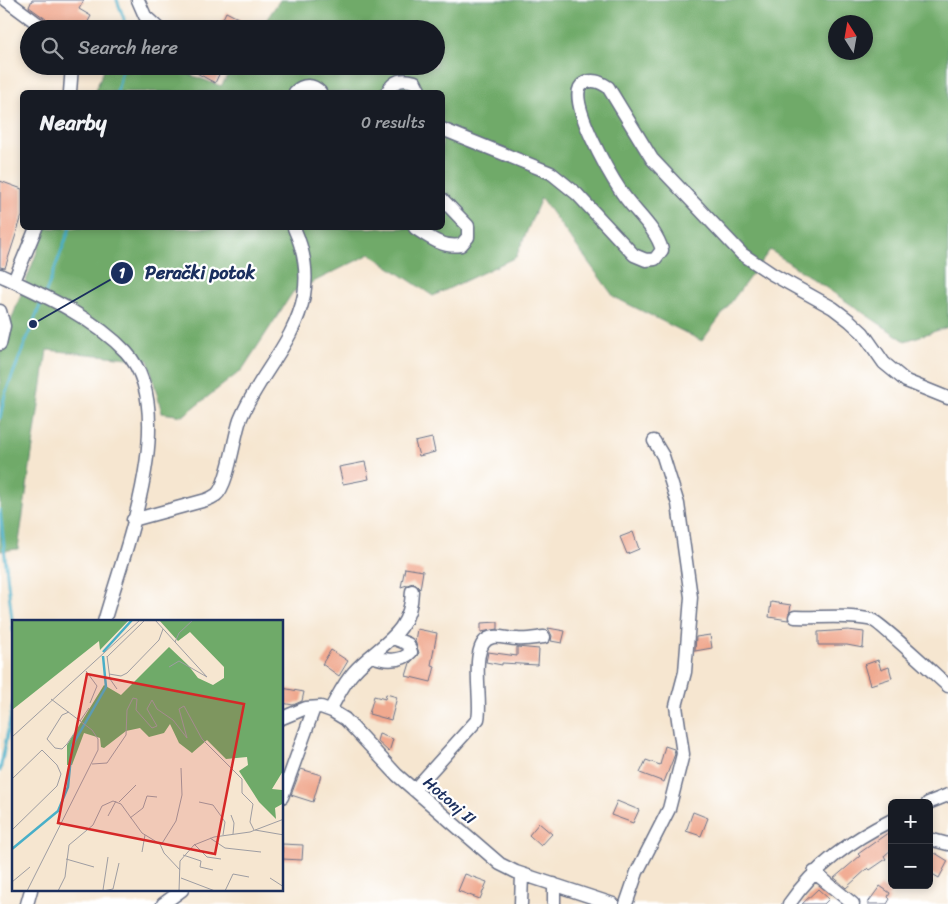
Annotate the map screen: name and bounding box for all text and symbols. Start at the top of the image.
north arrow [828,15,873,60]
search box [20,20,445,75]
text: Search here [78,31,178,64]
icon: search [38,34,66,62]
text: Nearby [40,104,106,142]
text: 0 results [361,108,425,137]
callout: Perački potok [110,256,265,289]
text: Perački potok [145,257,255,289]
text: 1 [119,260,126,286]
inset map [12,620,284,892]
street label: Hotonj II [416,769,483,832]
map controls [888,799,933,889]
button: + [888,799,933,844]
button: − [888,844,933,889]

